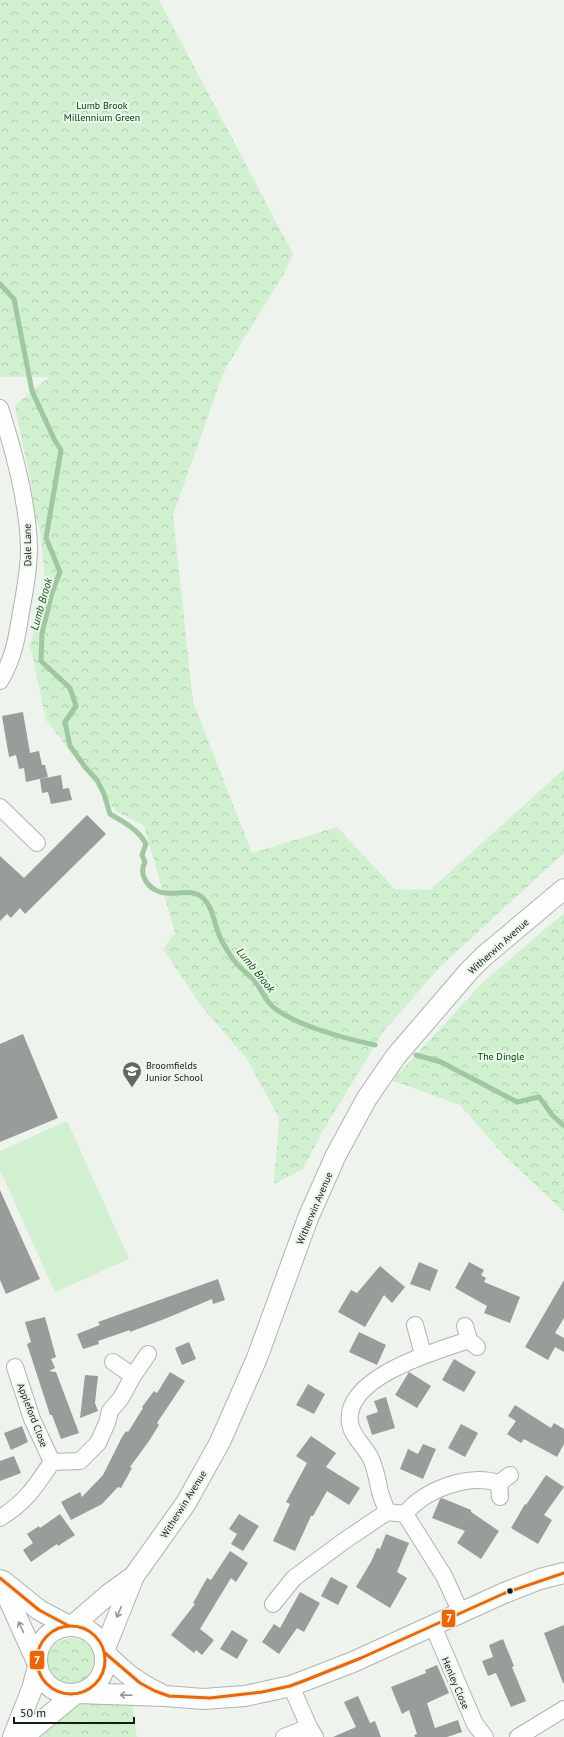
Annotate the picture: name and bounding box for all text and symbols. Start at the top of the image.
park label: Lumb Brook Millennium Green [64,99,140,124]
street label: Dale Lane [21,524,34,566]
water label: Lumb Brook [27,575,55,632]
street label: Witherwin Avenue [465,916,531,977]
water label: Lumb Brook [234,945,279,996]
park label: The Dingle [478,1050,524,1063]
place label: Broomfields Junior School [145,1059,203,1084]
school or university icon: Broomfields Junior School [121,1060,143,1088]
street label: Witherwin Avenue [293,1170,336,1246]
street label: Appleford Close [14,1381,51,1449]
street label: Witherwin Avenue [157,1468,209,1541]
unlabelled marker [505,1586,515,1596]
one-way arrow [115,1605,122,1617]
line badge: 7 [441,1609,456,1628]
text: 7 [446,1611,452,1625]
one-way arrow [17,1621,24,1633]
line badge: 7 [29,1650,45,1670]
text: 7 [34,1653,40,1667]
street label: Henley Close [439,1655,472,1711]
one-way arrow [120,1691,133,1698]
scale bar [14,1699,134,1725]
text: 50 m [20,1705,46,1720]

